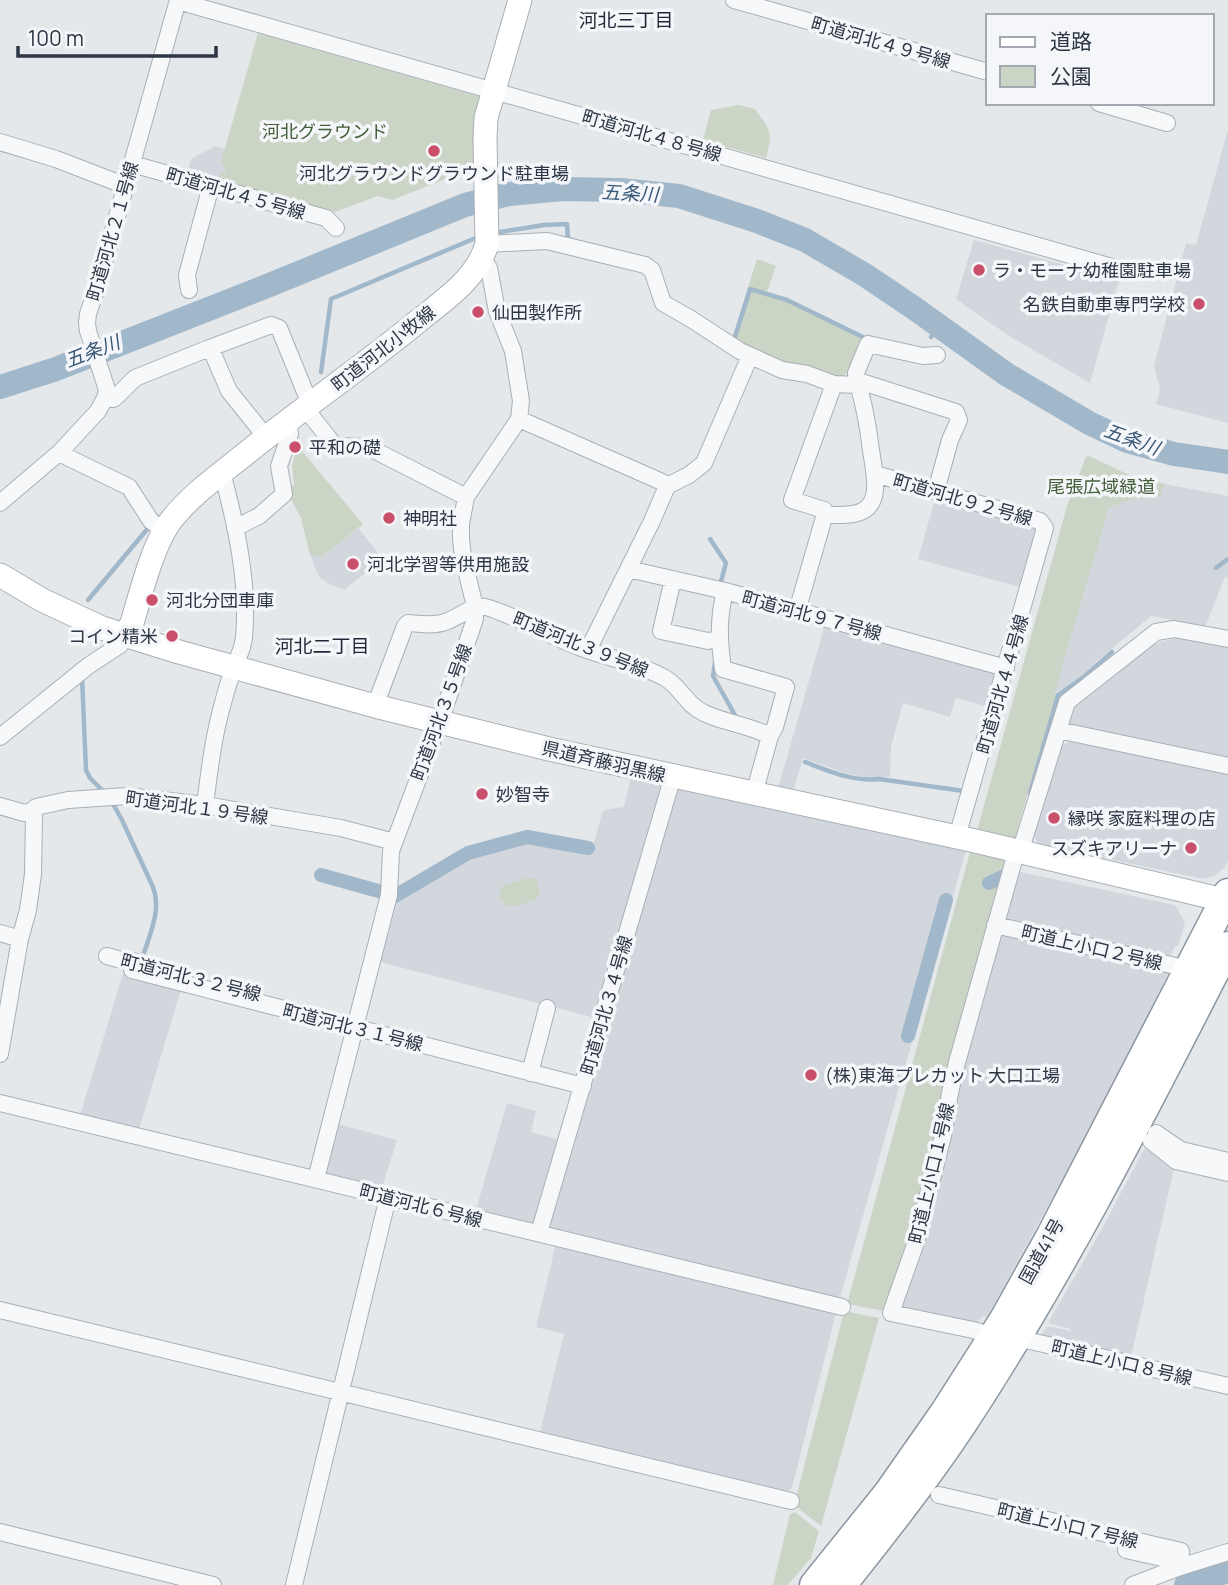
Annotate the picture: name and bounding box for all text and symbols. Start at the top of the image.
district label: 河北三丁目 [578,7,674,33]
street label: 町道河北４９号線 [808,11,954,73]
scale bar [18,14,215,58]
legend [986,14,1214,105]
text: 100 m [28,24,84,52]
text: 道路 [1050,27,1092,55]
text: 公園 [1050,62,1092,90]
street label: 町道河北４８号線 [579,104,725,166]
park label: 河北グラウンド [262,119,388,143]
marker: 河北グラウンドグラウンド駐車場 [426,143,442,159]
street label: 町道河北２１号線 [81,158,143,304]
place label: 河北グラウンドグラウンド駐車場 [299,161,569,185]
street label: 町道河北４５号線 [163,162,309,224]
water label: 五条川 [601,179,661,208]
place label: ラ・モーナ幼稚園駐車場 [993,258,1191,282]
marker: ラ・モーナ幼稚園駐車場 [971,262,987,278]
place label: 名鉄自動車専門学校 [1023,292,1185,316]
marker: 名鉄自動車専門学校 [1191,296,1207,312]
street label: 町道河北小牧線 [326,300,440,396]
place label: 仙田製作所 [492,300,582,324]
marker: 仙田製作所 [470,304,486,320]
water label: 五条川 [61,328,125,373]
water label: 五条川 [1101,417,1165,462]
place label: 平和の礎 [309,435,381,459]
marker: 平和の礎 [287,439,303,455]
street label: 町道河北９２号線 [890,468,1036,530]
park label: 尾張広域緑道 [1047,474,1155,498]
place label: 神明社 [403,506,457,530]
marker: 神明社 [381,510,397,526]
place label: 河北学習等供用施設 [367,552,529,576]
marker: 河北学習等供用施設 [345,556,361,572]
street label: 町道河北９７号線 [739,585,885,645]
place label: 河北分団車庫 [166,588,274,612]
marker: 河北分団車庫 [144,592,160,608]
street label: 町道河北３９号線 [510,606,652,682]
street label: 町道河北４４号線 [971,611,1033,757]
place label: コイン精米 [68,624,158,648]
marker: コイン精米 [164,628,180,644]
district label: 河北二丁目 [274,633,370,659]
street label: 町道河北３５号線 [405,640,477,784]
street label: 県道斉藤羽黒線 [540,735,668,787]
place label: 妙智寺 [496,782,550,806]
street label: 町道河北１９号線 [124,785,270,829]
marker: 妙智寺 [474,786,490,802]
place label: 縁咲 家庭料理の店 [1068,806,1216,830]
marker: 縁咲 家庭料理の店 [1046,810,1062,826]
place label: スズキアリーナ [1051,836,1177,860]
marker: スズキアリーナ [1183,840,1199,856]
street label: 町道上小口２号線 [1019,919,1165,975]
street label: 町道河北３４号線 [575,932,637,1078]
street label: 町道河北３２号線 [118,948,264,1006]
street label: 町道河北３１号線 [280,998,426,1056]
place label: (株)東海プレカット 大口工場 [825,1063,1060,1087]
marker: (株)東海プレカット 大口工場 [803,1067,819,1083]
street label: 町道上小口１号線 [903,1100,959,1246]
street label: 町道河北６号線 [357,1178,485,1232]
street label: 国道41号 [1013,1214,1069,1288]
street label: 町道上小口８号線 [1049,1334,1195,1390]
street label: 町道上小口７号線 [995,1497,1141,1553]

